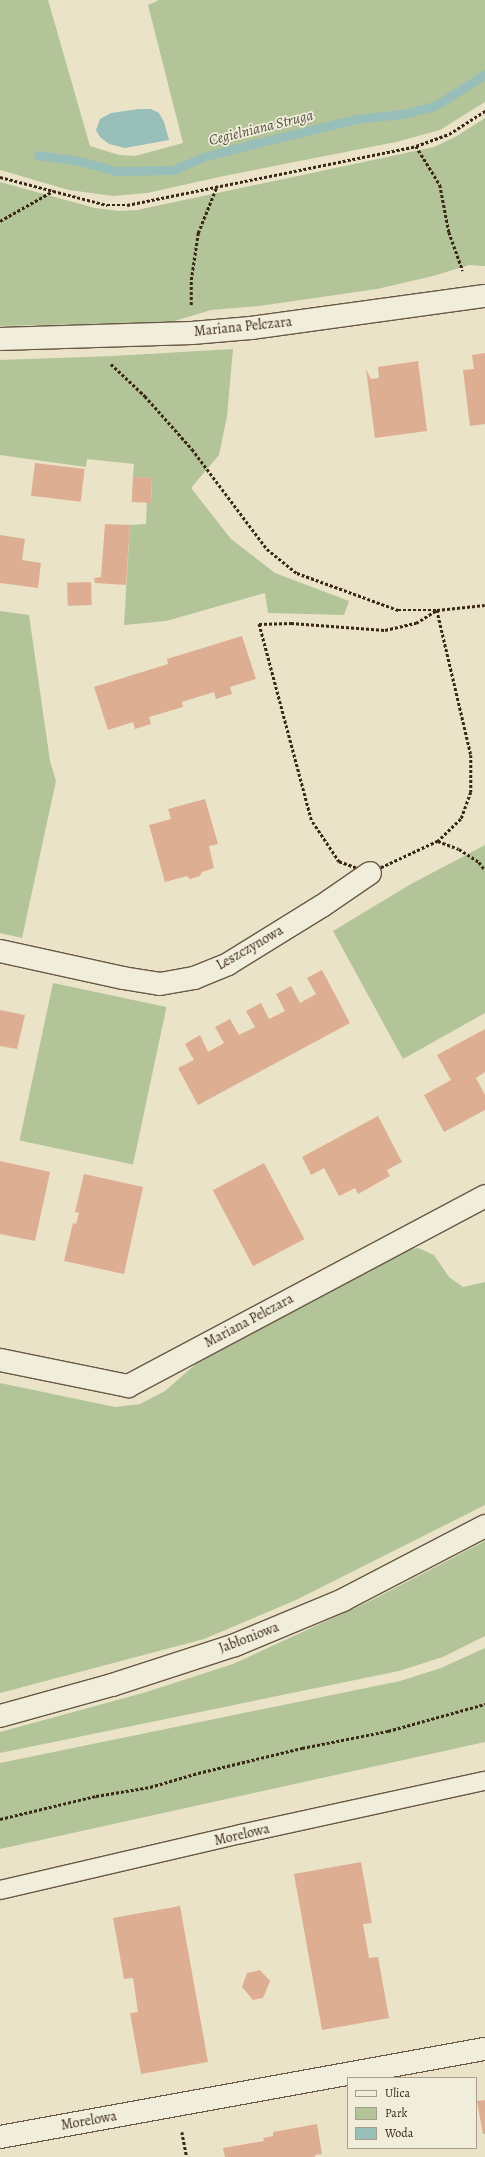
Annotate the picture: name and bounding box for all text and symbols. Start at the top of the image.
water label: Cegielniana Struga [207,106,315,150]
street label: Mariana Pelczara [193,313,293,341]
street label: Leszczynowa [213,922,287,974]
street label: Mariana Pelczara [202,1290,296,1352]
street label: Jabłoniowa [217,1619,281,1657]
street label: Morelowa [213,1820,271,1850]
legend [347,2077,477,2149]
text: Ulica [385,2085,410,2101]
text: Park [385,2105,408,2121]
street label: Morelowa [60,2108,118,2134]
text: Woda [385,2125,413,2141]

